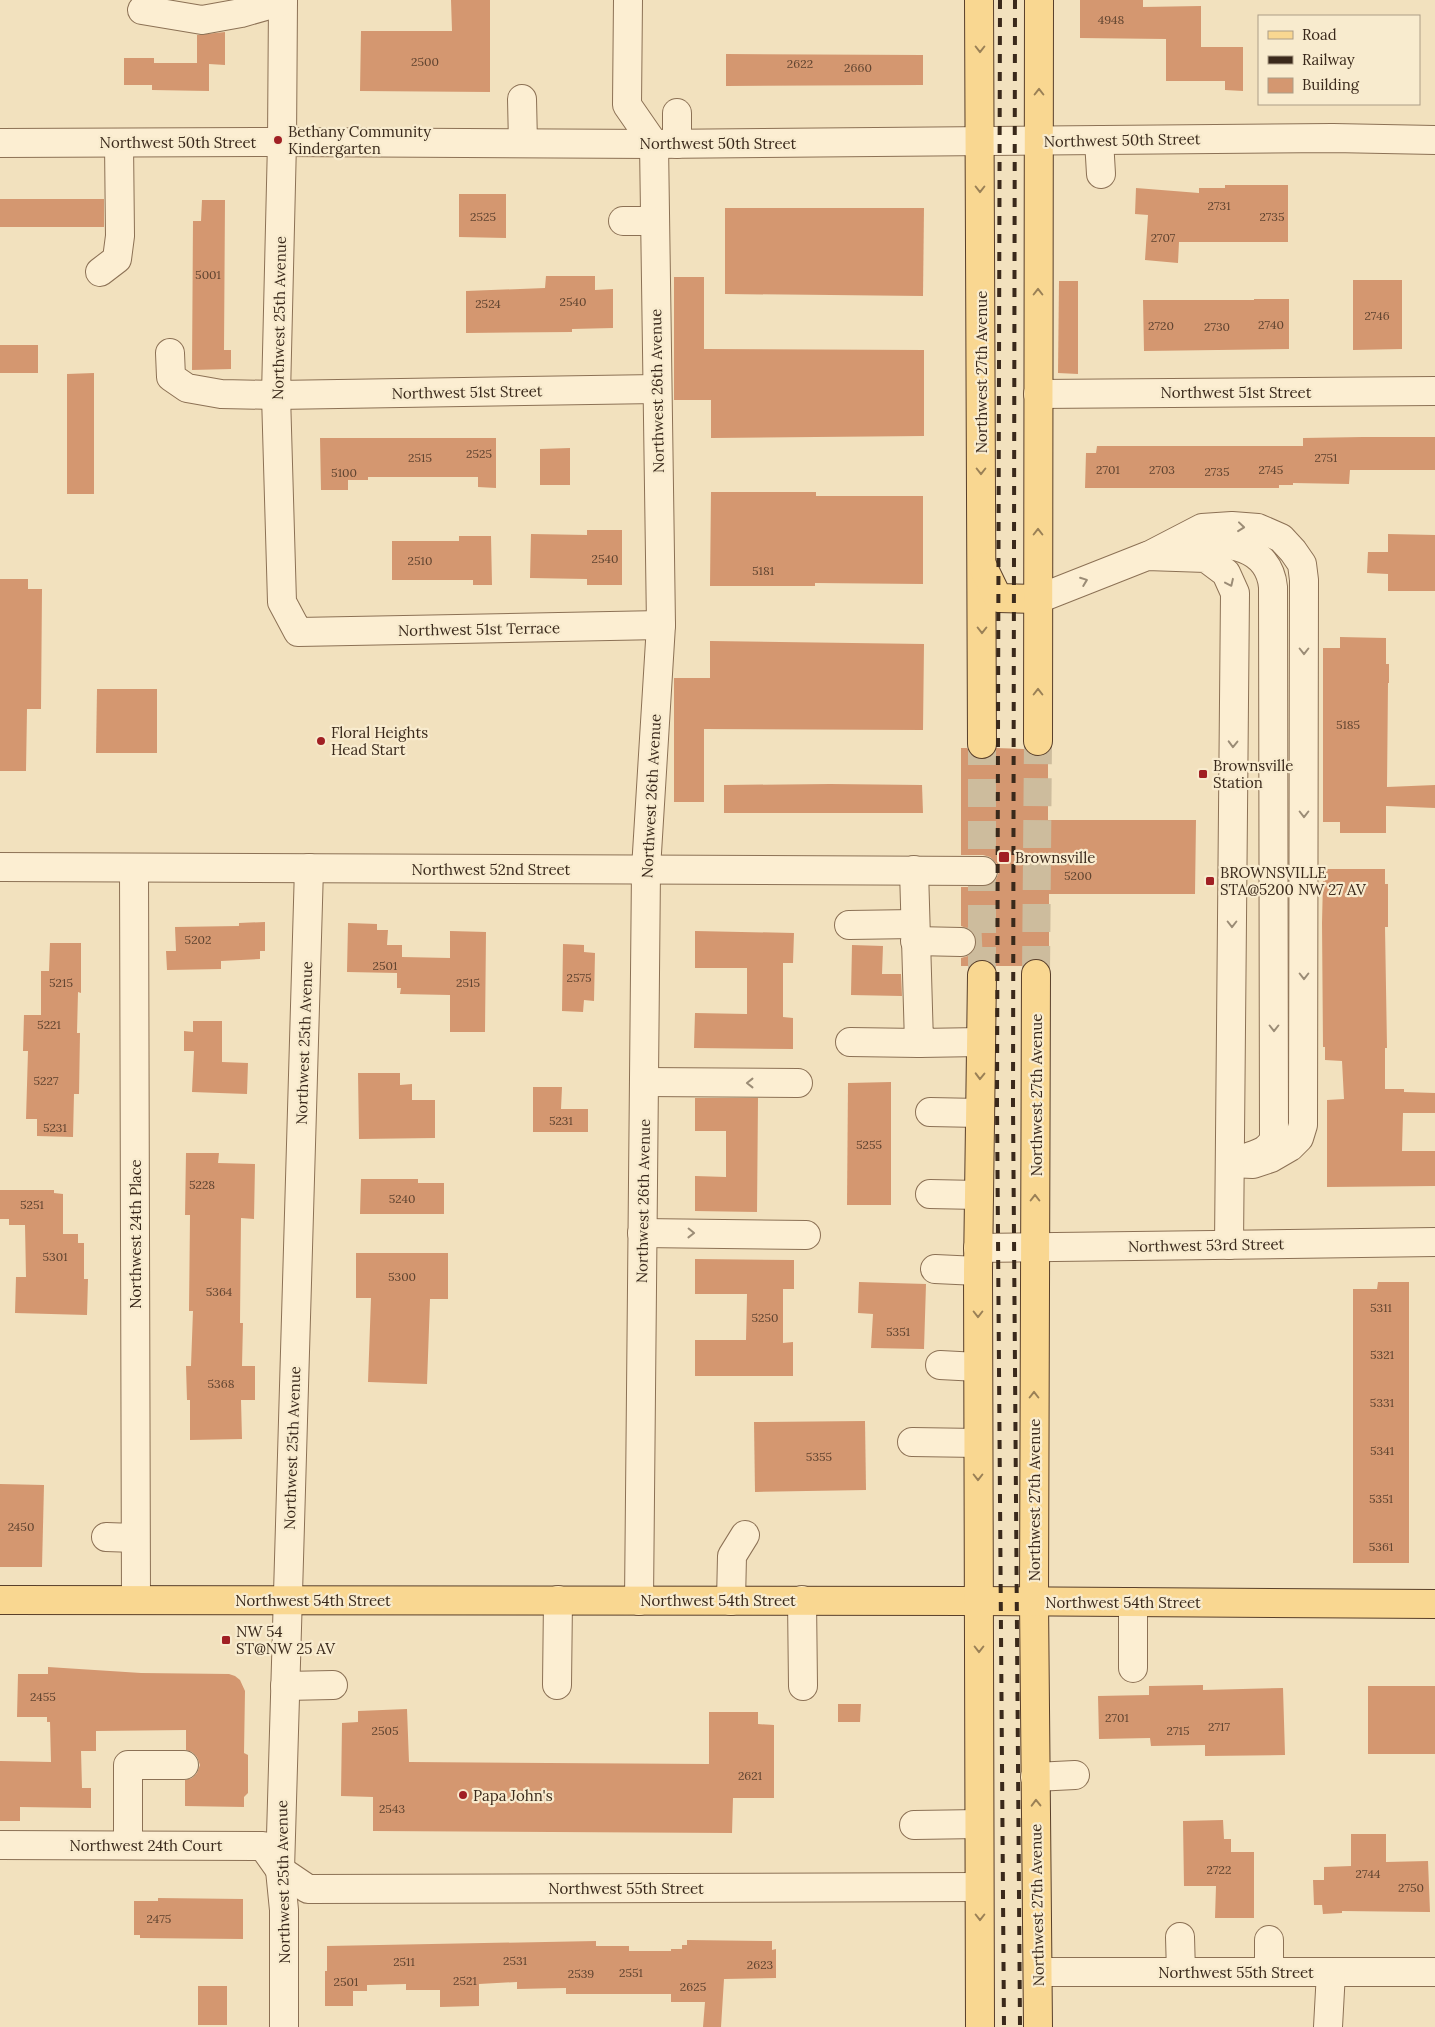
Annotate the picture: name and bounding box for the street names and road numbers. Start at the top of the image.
street label: Northwest 50th Street [1043,129,1201,151]
street label: Northwest 50th Street [100,133,257,152]
street label: Northwest 50th Street [640,134,797,153]
street label: Northwest 25th Avenue [268,236,290,400]
street label: Northwest 27th Avenue [972,291,991,453]
street label: Northwest 26th Avenue [646,309,668,473]
street label: Northwest 51st Street [391,381,543,403]
street label: Northwest 51st Street [1161,383,1312,402]
street label: Northwest 51st Terrace [398,618,560,640]
street label: Northwest 26th Avenue [637,713,665,879]
street label: Northwest 52nd Street [412,860,571,879]
street label: Northwest 25th Avenue [292,961,316,1125]
street label: Northwest 27th Avenue [1027,1014,1046,1176]
street label: Northwest 26th Avenue [632,1119,654,1283]
street label: Northwest 24th Place [126,1159,145,1309]
street label: Northwest 53rd Street [1128,1234,1285,1256]
street label: Northwest 25th Avenue [280,1366,304,1530]
street label: Northwest 27th Avenue [1025,1419,1044,1581]
street label: Northwest 54th Street [235,1591,391,1610]
street label: Northwest 54th Street [640,1591,796,1610]
street label: Northwest 54th Street [1045,1593,1201,1612]
street label: Northwest 25th Avenue [272,1800,294,1964]
street label: Northwest 27th Avenue [1026,1824,1048,1986]
street label: Northwest 24th Court [69,1836,223,1855]
street label: Northwest 55th Street [548,1879,704,1898]
street label: Northwest 55th Street [1158,1963,1314,1982]

